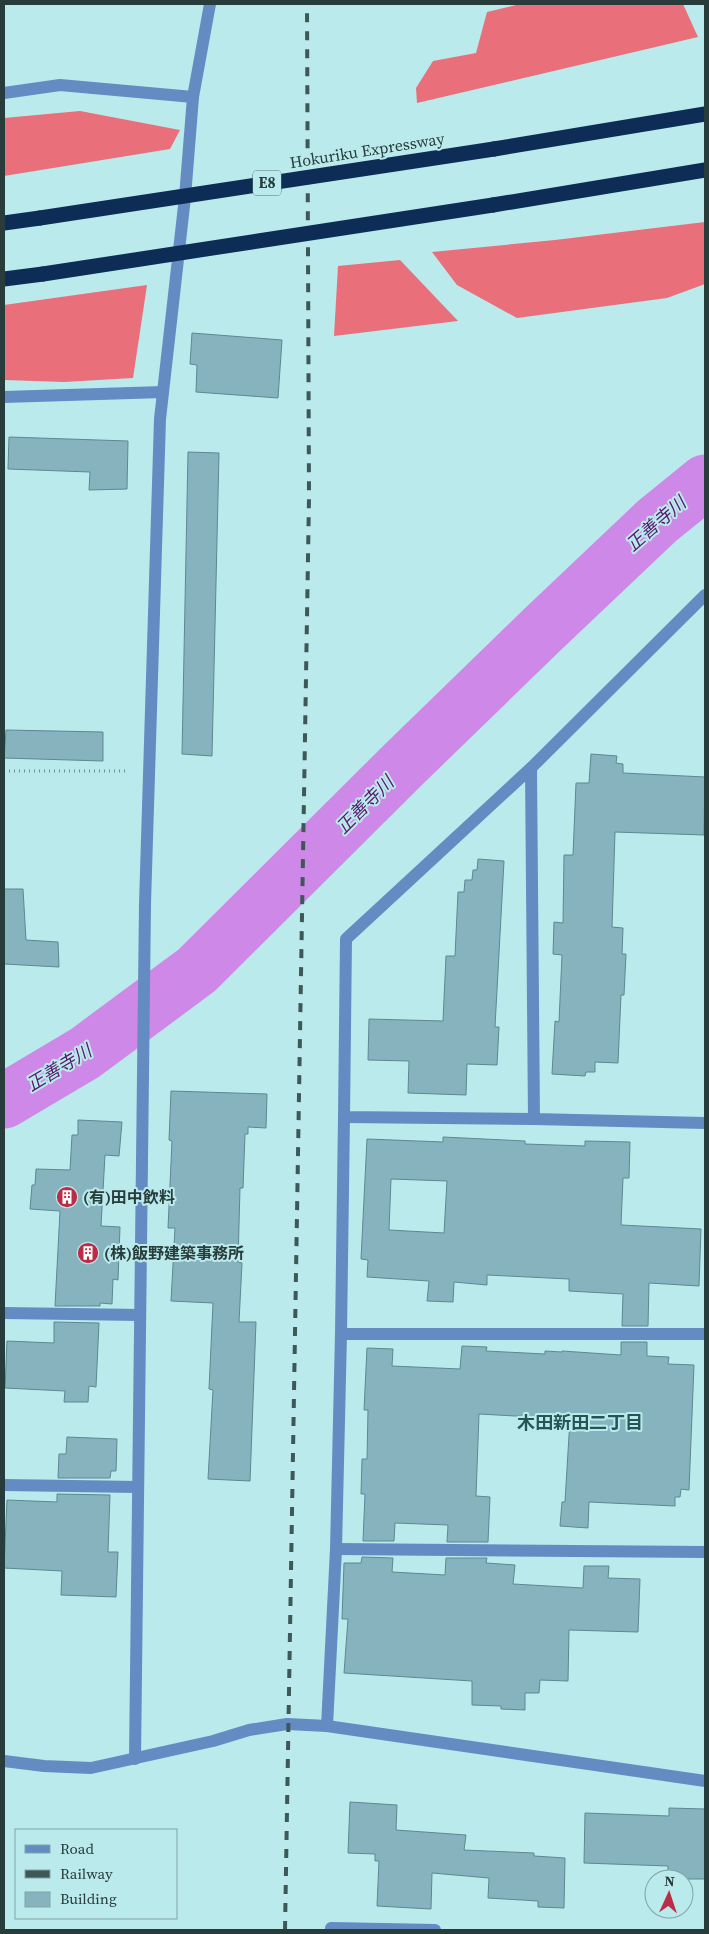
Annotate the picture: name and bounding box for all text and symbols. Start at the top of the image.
street label: Hokuriku Expressway [288,127,447,173]
road number: E8 [253,170,281,196]
water label: 正善寺川 [620,489,693,557]
water label: 正善寺川 [330,769,400,839]
water label: 正善寺川 [21,1037,98,1097]
building icon: (有)田中飲料 [55,1185,79,1209]
place label: (有)田中飲料 [83,1186,175,1208]
building icon: (株)飯野建築事務所 [76,1241,100,1265]
place label: (株)飯野建築事務所 [104,1242,244,1264]
district label: 木田新田二丁目 [517,1410,643,1435]
legend [15,1829,178,1919]
text: Road [60,1838,94,1859]
text: Railway [60,1863,113,1884]
north arrow [644,1869,694,1919]
text: N [664,1871,675,1891]
text: Building [60,1888,117,1909]

